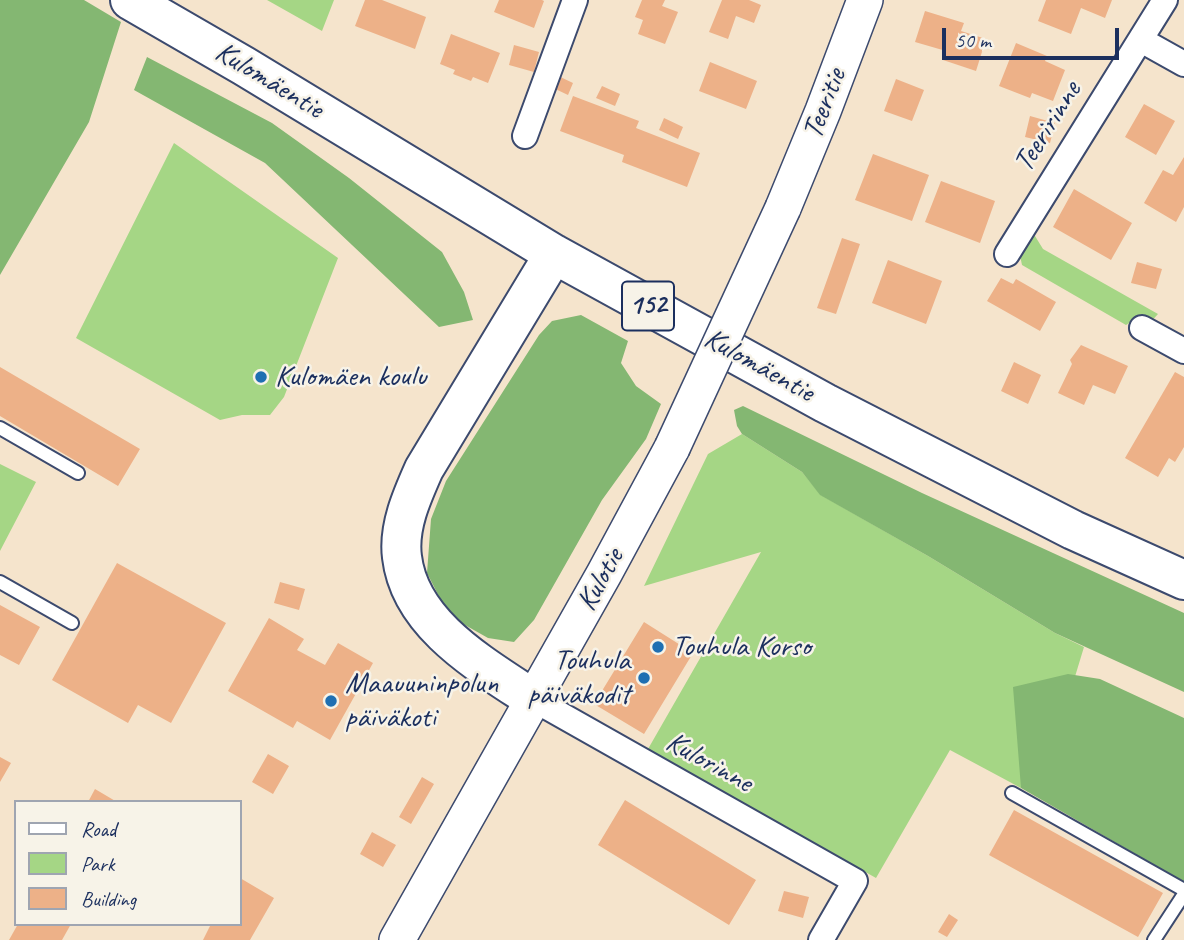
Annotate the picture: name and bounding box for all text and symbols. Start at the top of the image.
scale bar [946,14,1123,58]
text: 50 m [955,27,991,53]
street label: Kulomäentie [208,35,330,127]
street label: Teeritie [795,64,855,144]
street label: Teeririnne [1006,75,1090,179]
road number: 152 [622,282,674,330]
street label: Kulomäentie [698,321,820,411]
place label: Kulomäen koulu [275,359,426,395]
marker: Kulomäen koulu [253,369,269,385]
street label: Kulotie [569,543,633,617]
place label: Touhula Korso [672,629,811,665]
marker: Touhula Korso [650,639,666,655]
place label: Touhula päiväkodit [527,643,630,714]
place label: Maauuninpolun päiväkoti [345,666,498,736]
marker: Touhula päiväkodit [636,670,652,686]
marker: Maauuninpolun päiväkoti [323,693,339,709]
street label: Kulorinne [659,725,759,801]
legend [14,800,242,926]
text: Road [81,816,116,842]
text: Park [81,851,114,877]
text: Building [81,886,136,912]

